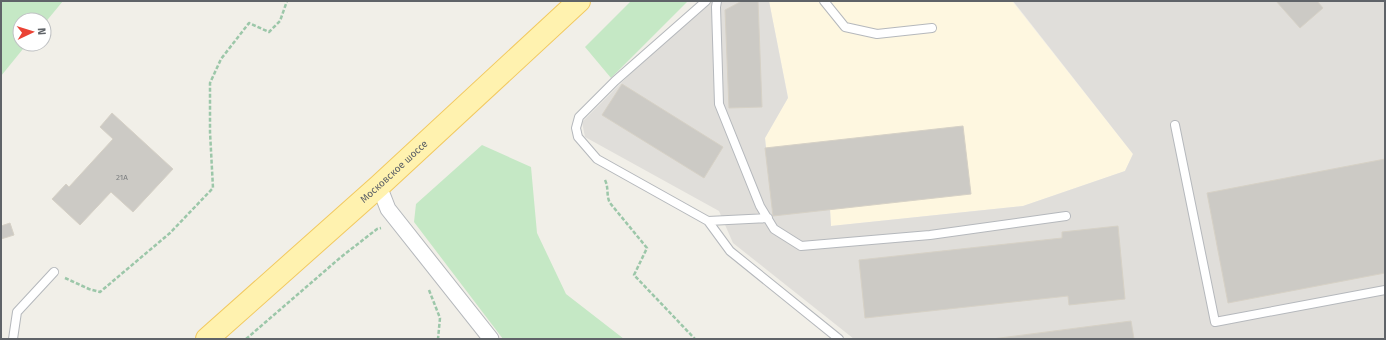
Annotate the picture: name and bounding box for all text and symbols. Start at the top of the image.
north arrow [12,12,52,52]
text: N [35,27,48,35]
street label: Московское шоссе [358,138,430,206]
house number: 21А [116,173,128,182]

